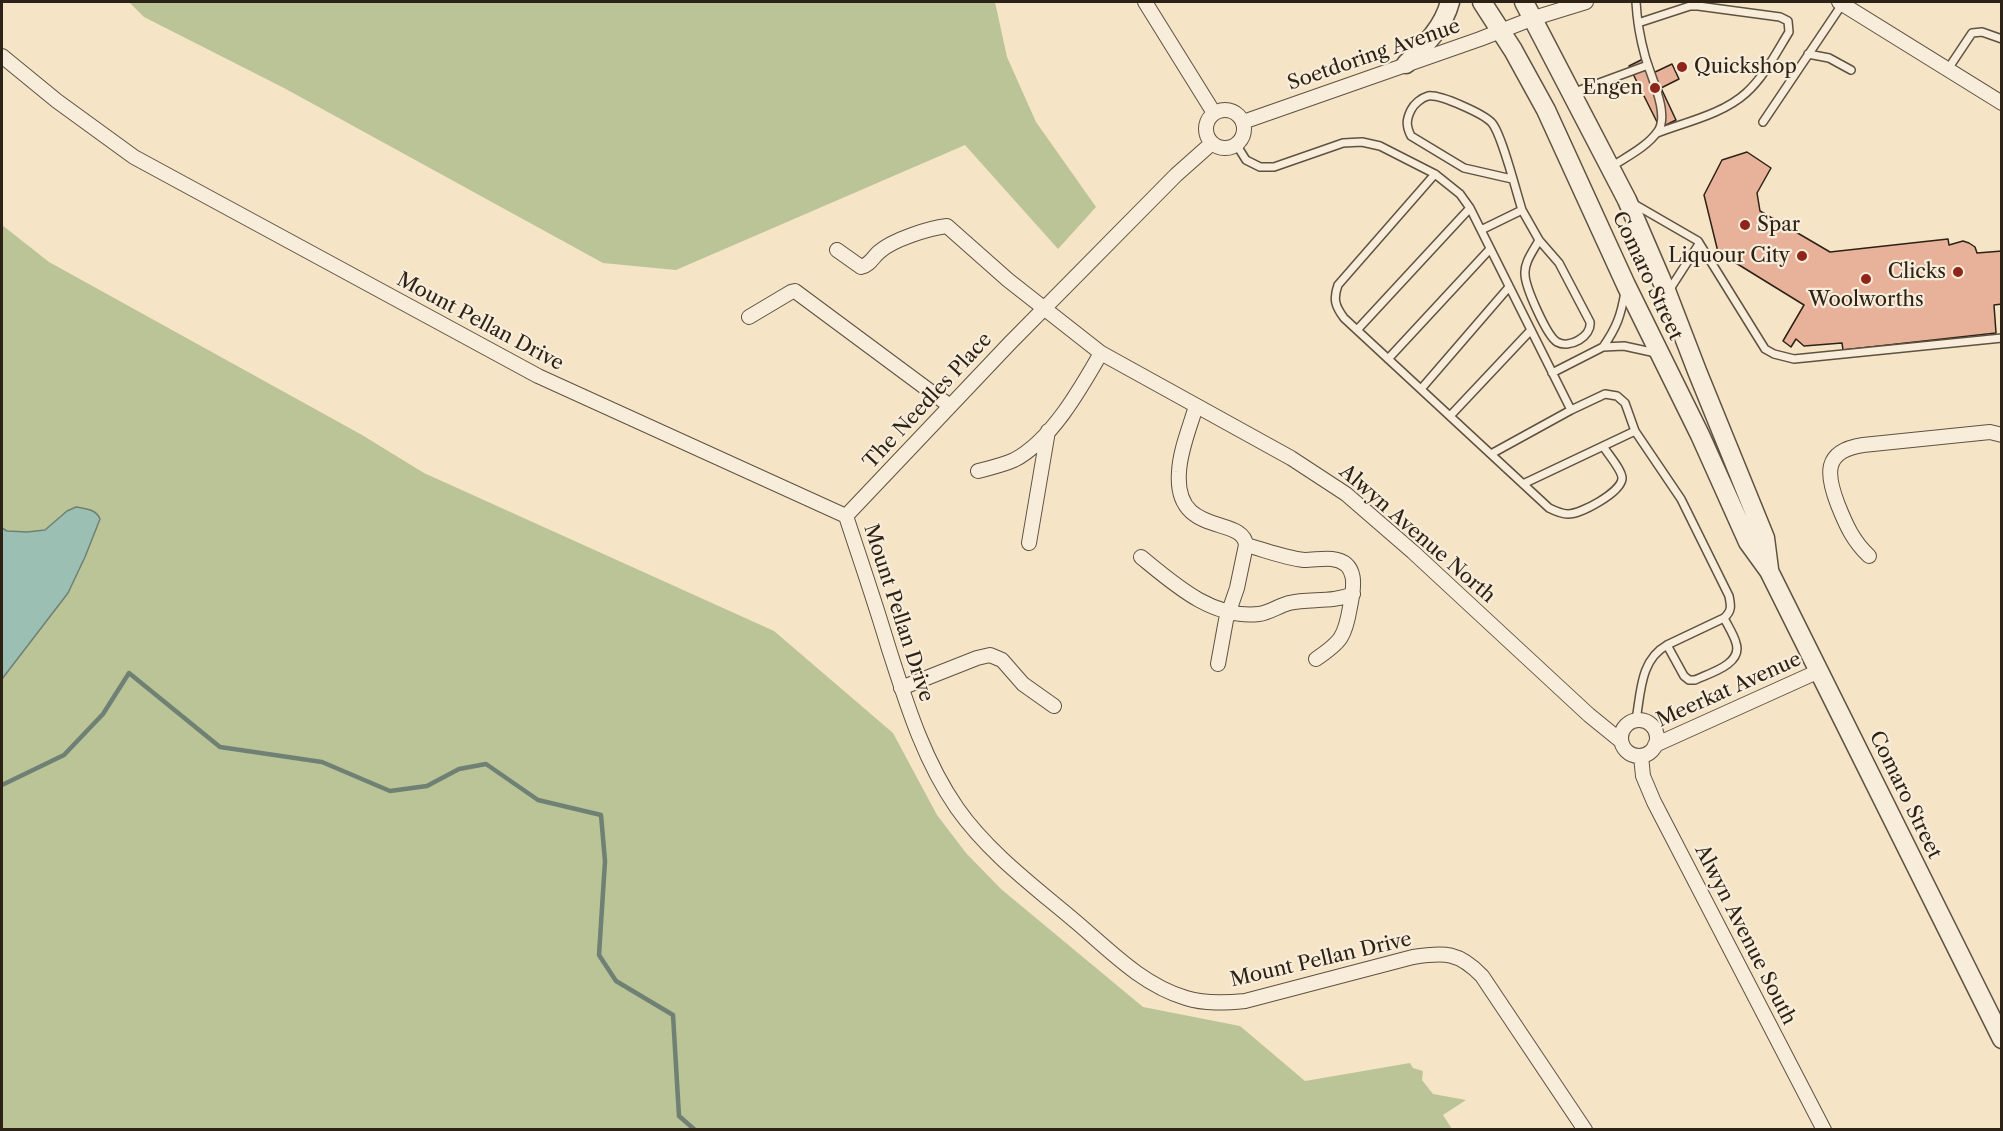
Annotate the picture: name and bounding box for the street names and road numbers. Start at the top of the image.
street label: Soetdoring Avenue [1285,14,1463,96]
street label: Comaro Street [1607,208,1687,344]
street label: Mount Pellan Drive [393,268,567,376]
street label: The Needles Place [859,328,997,474]
street label: Alwyn Avenue North [1334,460,1500,608]
street label: Mount Pellan Drive [858,521,938,705]
street label: Meerkat Avenue [1653,647,1805,733]
street label: Comaro Street [1864,727,1946,863]
street label: Alwyn Avenue South [1689,841,1801,1029]
street label: Mount Pellan Drive [1228,927,1414,993]

